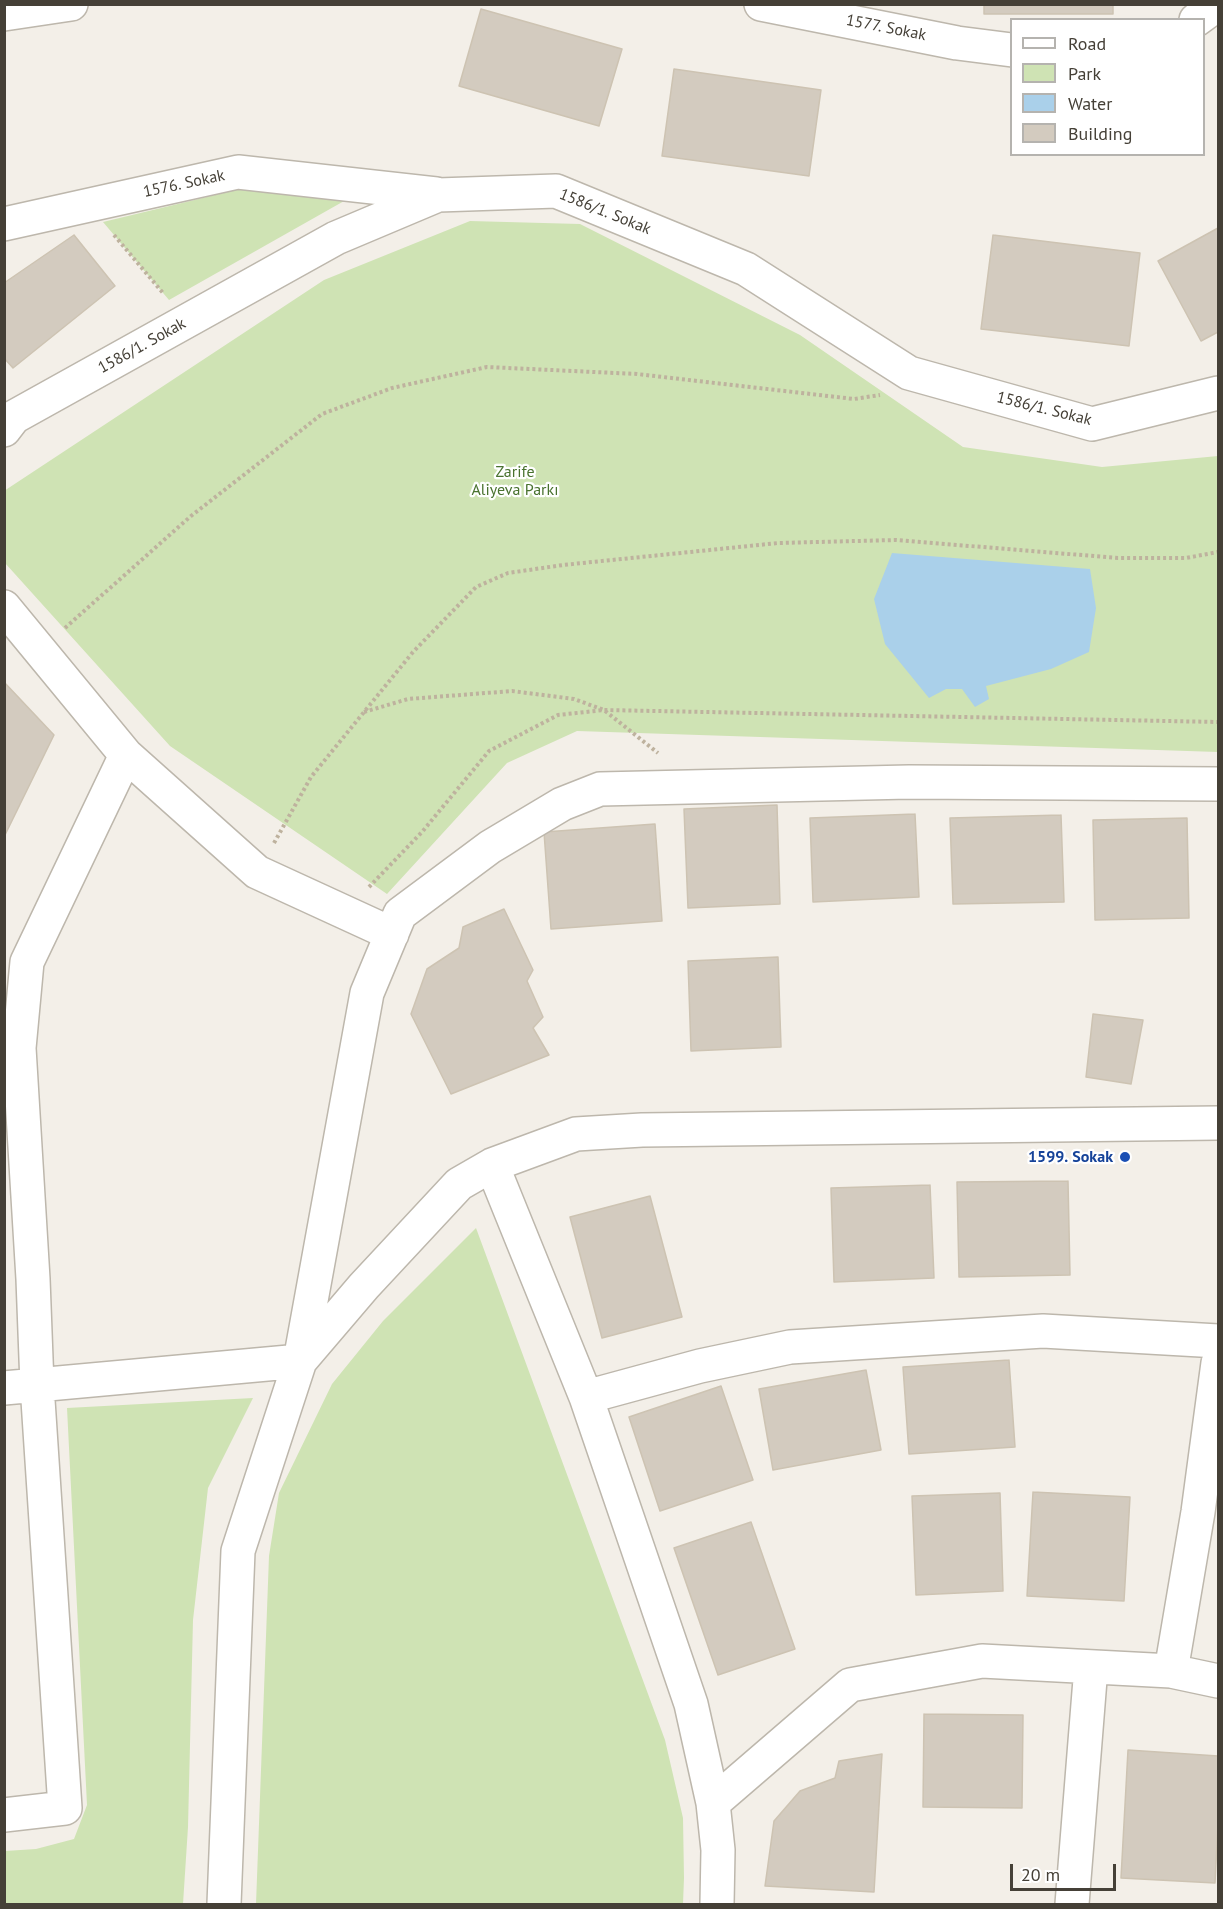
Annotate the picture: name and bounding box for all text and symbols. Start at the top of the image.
street label: 1577. Sokak [844,11,928,45]
legend [1010,18,1205,156]
text: Road [1068,32,1106,55]
text: Park [1068,62,1101,85]
text: Water [1068,92,1112,115]
text: Building [1068,122,1132,145]
street label: 1576. Sokak [141,166,227,202]
street label: 1586/1. Sokak [556,185,654,239]
street label: 1586/1. Sokak [95,314,189,378]
street label: 1586/1. Sokak [994,388,1094,430]
park label: Zarife Aliyeva Parkı [471,462,559,500]
place label: 1599. Sokak [1028,1147,1113,1167]
marker: 1599. Sokak [1118,1150,1132,1164]
scale bar [1013,1852,1120,1890]
text: 20 m [1021,1863,1060,1886]

